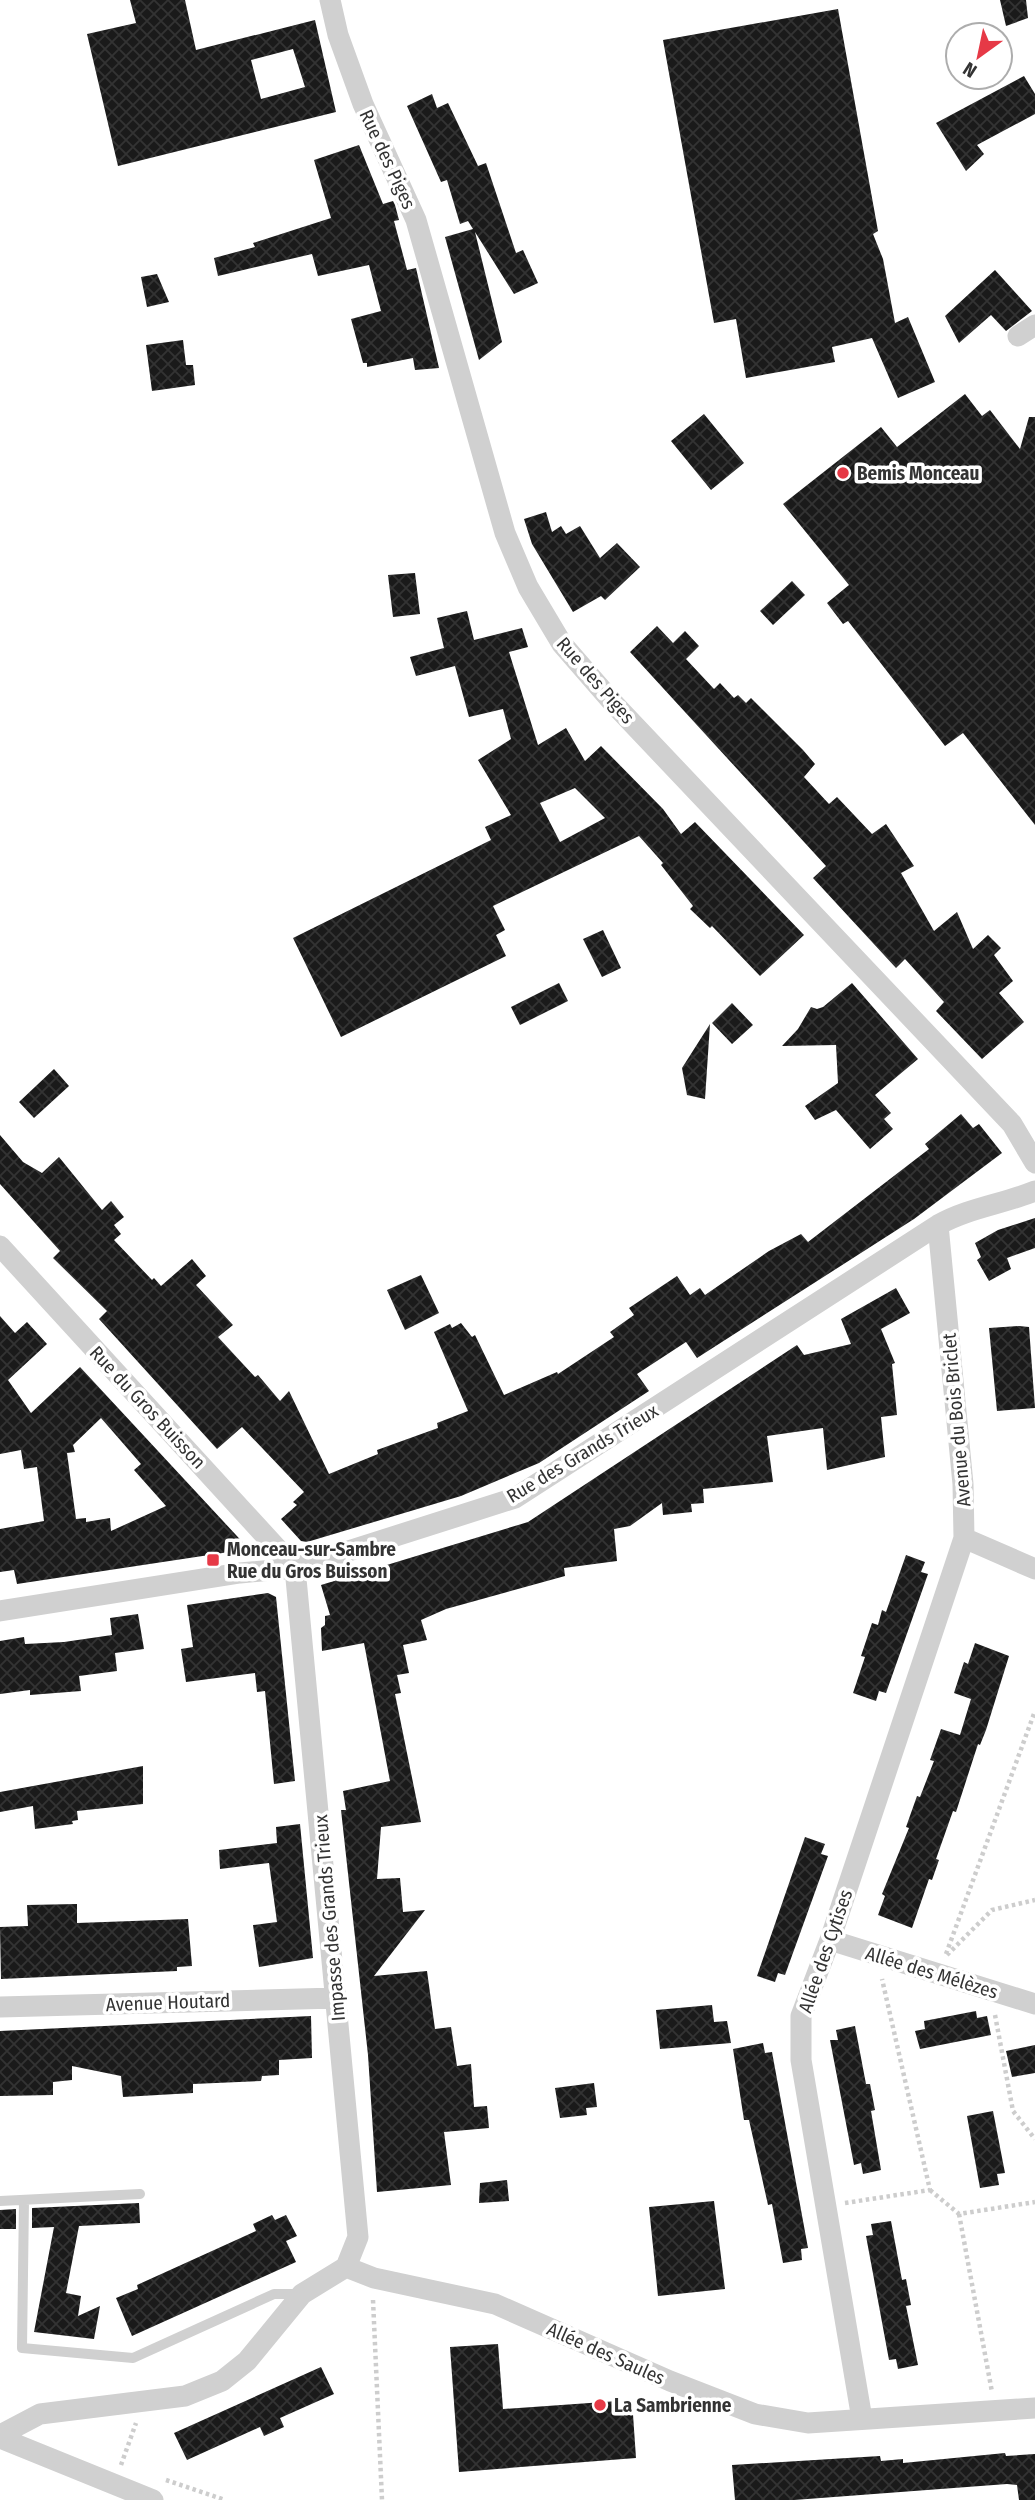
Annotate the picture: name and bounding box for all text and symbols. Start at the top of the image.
north arrow [944,21,1014,91]
text: N [959,57,981,83]
street label: Rue des Piges [354,106,421,213]
place label: Bemis Monceau [857,462,979,485]
marker: Bemis Monceau [835,465,851,481]
street label: Rue des Piges [552,632,639,728]
street label: Avenue du Bois Briclet [937,1331,976,1508]
street label: Rue du Gros Buisson [85,1341,210,1473]
street label: Rue des Grands Trieux [502,1399,663,1508]
place label: Monceau-sur-Sambre Rue du Gros Buisson [227,1538,396,1583]
marker: Monceau-sur-Sambre Rue du Gros Buisson [205,1552,221,1568]
street label: Impasse des Grands Trieux [309,1813,350,2022]
street label: Allée des Cytises [794,1886,857,2016]
street label: Allée des Mélèzes [863,1941,1001,2004]
street label: Avenue Houtard [105,1989,231,2016]
street label: Allée des Saules [543,2317,668,2390]
place label: La Sambrienne [614,2394,732,2417]
marker: La Sambrienne [592,2397,608,2413]

